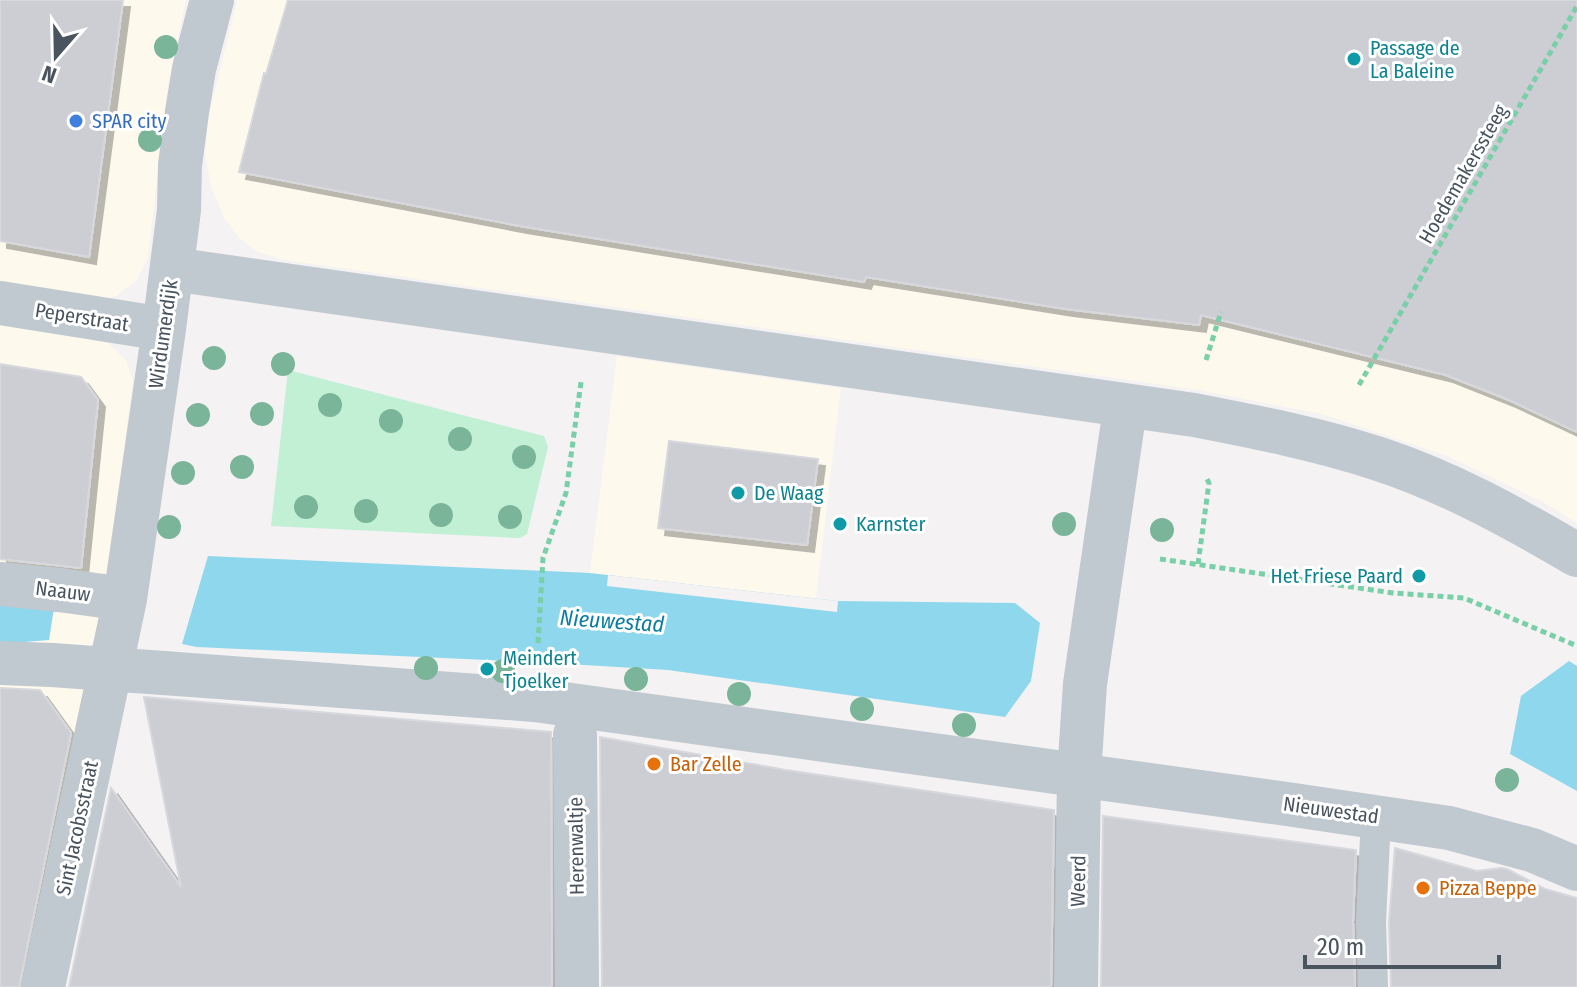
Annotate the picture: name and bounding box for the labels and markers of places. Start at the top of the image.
place label: Passage de La Baleine [1370,36,1460,83]
marker: Passage de La Baleine [1345,50,1363,68]
place label: SPAR city [92,109,166,133]
marker: SPAR city [67,112,85,130]
place label: De Waag [754,481,824,505]
marker: De Waag [729,484,747,502]
place label: Karnster [856,512,925,536]
marker: Karnster [831,515,849,533]
place label: Het Friese Paard [1271,564,1403,588]
marker: Het Friese Paard [1410,567,1428,585]
place label: Meindert Tjoelker [503,646,577,693]
marker: Meindert Tjoelker [478,660,496,678]
place label: Bar Zelle [670,752,742,776]
marker: Bar Zelle [645,755,663,773]
place label: Pizza Beppe [1439,876,1537,900]
marker: Pizza Beppe [1414,879,1432,897]

